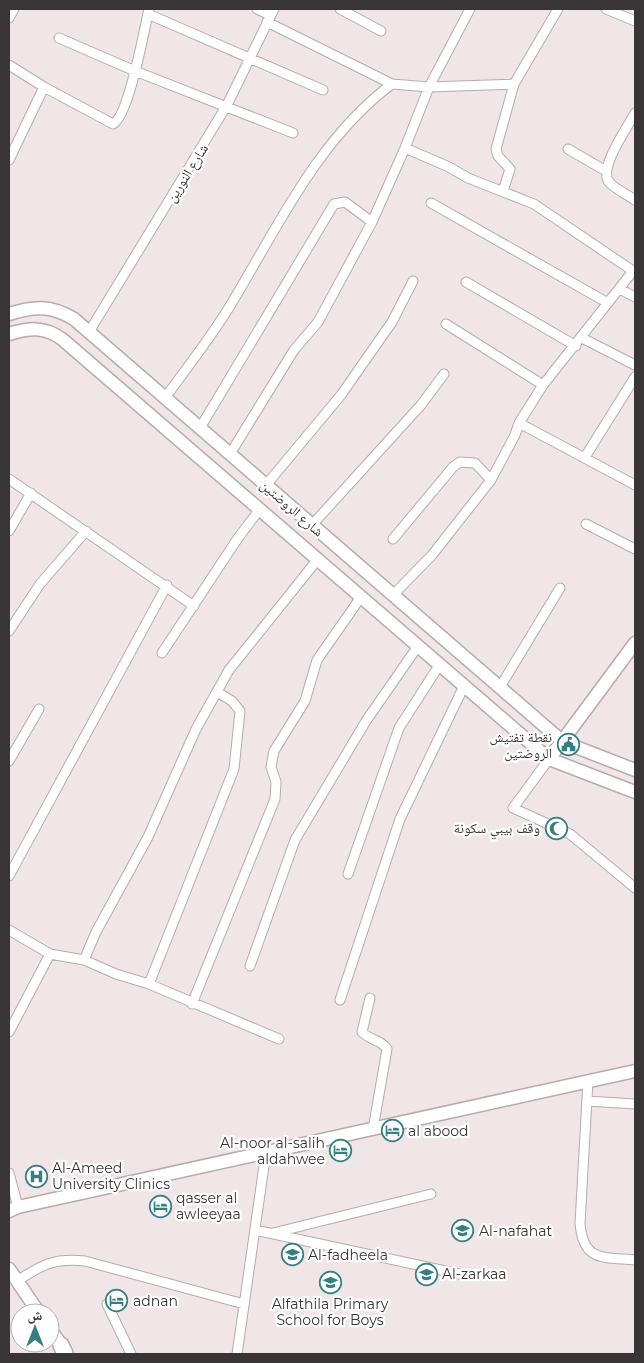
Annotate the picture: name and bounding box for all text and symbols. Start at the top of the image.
street label: شارع النورين [162,140,213,206]
street label: شارع الروضتين [256,476,327,541]
place label: نقطة تفتيش الروضتين [489,728,552,762]
public building icon: نقطة تفتيش الروضتين [556,733,580,757]
mosque icon: وقف بيبي سكونة [544,816,568,840]
place label: وقف بيبي سكونة [454,819,540,840]
hotel icon: al abood [380,1119,404,1143]
place label: al abood [408,1122,469,1140]
place label: Al-noor al-salih aldahwee [220,1134,325,1168]
hotel icon: Al-noor al-salih aldahwee [329,1139,353,1163]
place label: Al-Ameed University Clinics [52,1159,170,1193]
hospital icon: Al-Ameed University Clinics [24,1164,48,1188]
place label: qasser al awleeyaa [176,1189,241,1223]
hotel icon: qasser al awleeyaa [148,1194,172,1218]
school or university icon: Al-nafahat [451,1219,475,1243]
place label: Al-nafahat [479,1222,552,1240]
school or university icon: Al-fadheela [280,1243,304,1267]
place label: Al-fadheela [308,1246,388,1264]
school or university icon: Al-zarkaa [414,1262,438,1286]
place label: Al-zarkaa [442,1265,507,1283]
school or university icon: Alfathila Primary School for Boys [318,1270,342,1294]
hotel icon: adnan [105,1289,129,1313]
place label: adnan [133,1292,178,1310]
place label: Alfathila Primary School for Boys [272,1295,389,1329]
north arrow [10,1303,60,1353]
text: ش [28,1306,43,1324]

